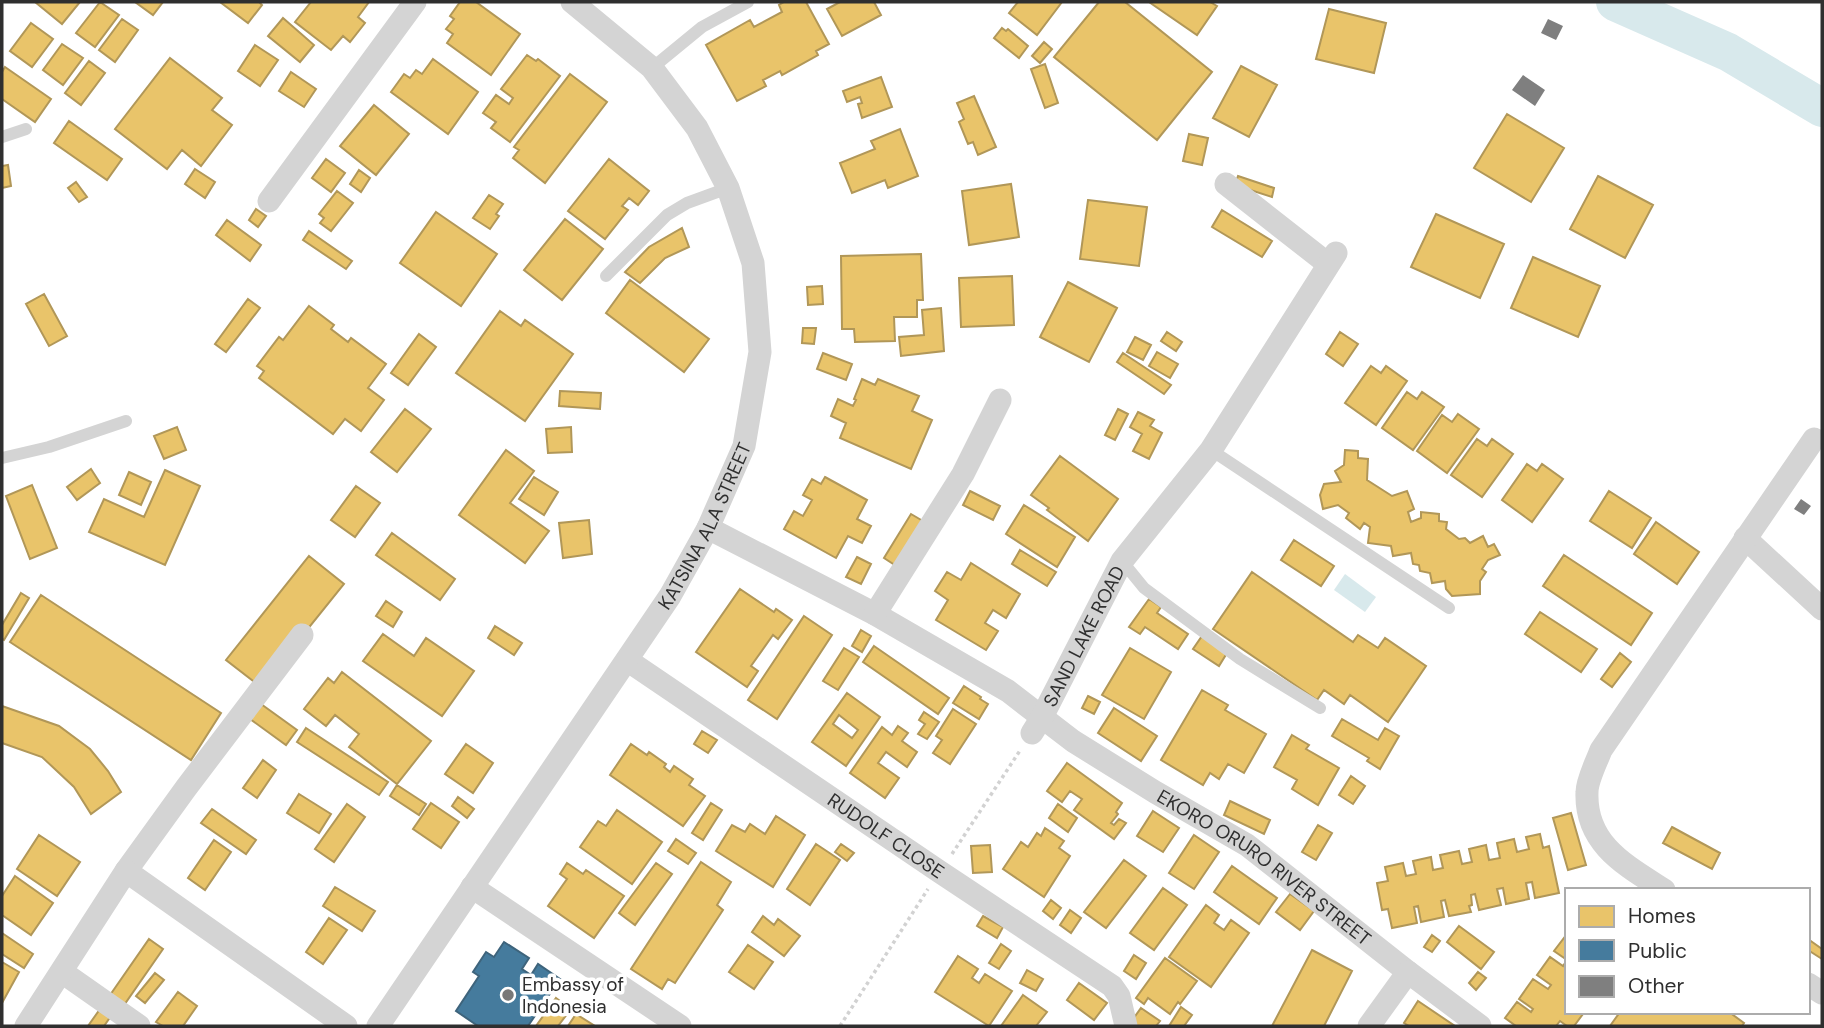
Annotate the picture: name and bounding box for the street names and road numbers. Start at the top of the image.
street label: KATSINA ALA STREET [652,438,757,615]
street label: SAND LAKE ROAD [1037,561,1131,711]
street label: EKORO ORURO RIVER STREET [1152,784,1377,951]
street label: RUDOLF CLOSE [823,788,949,884]

